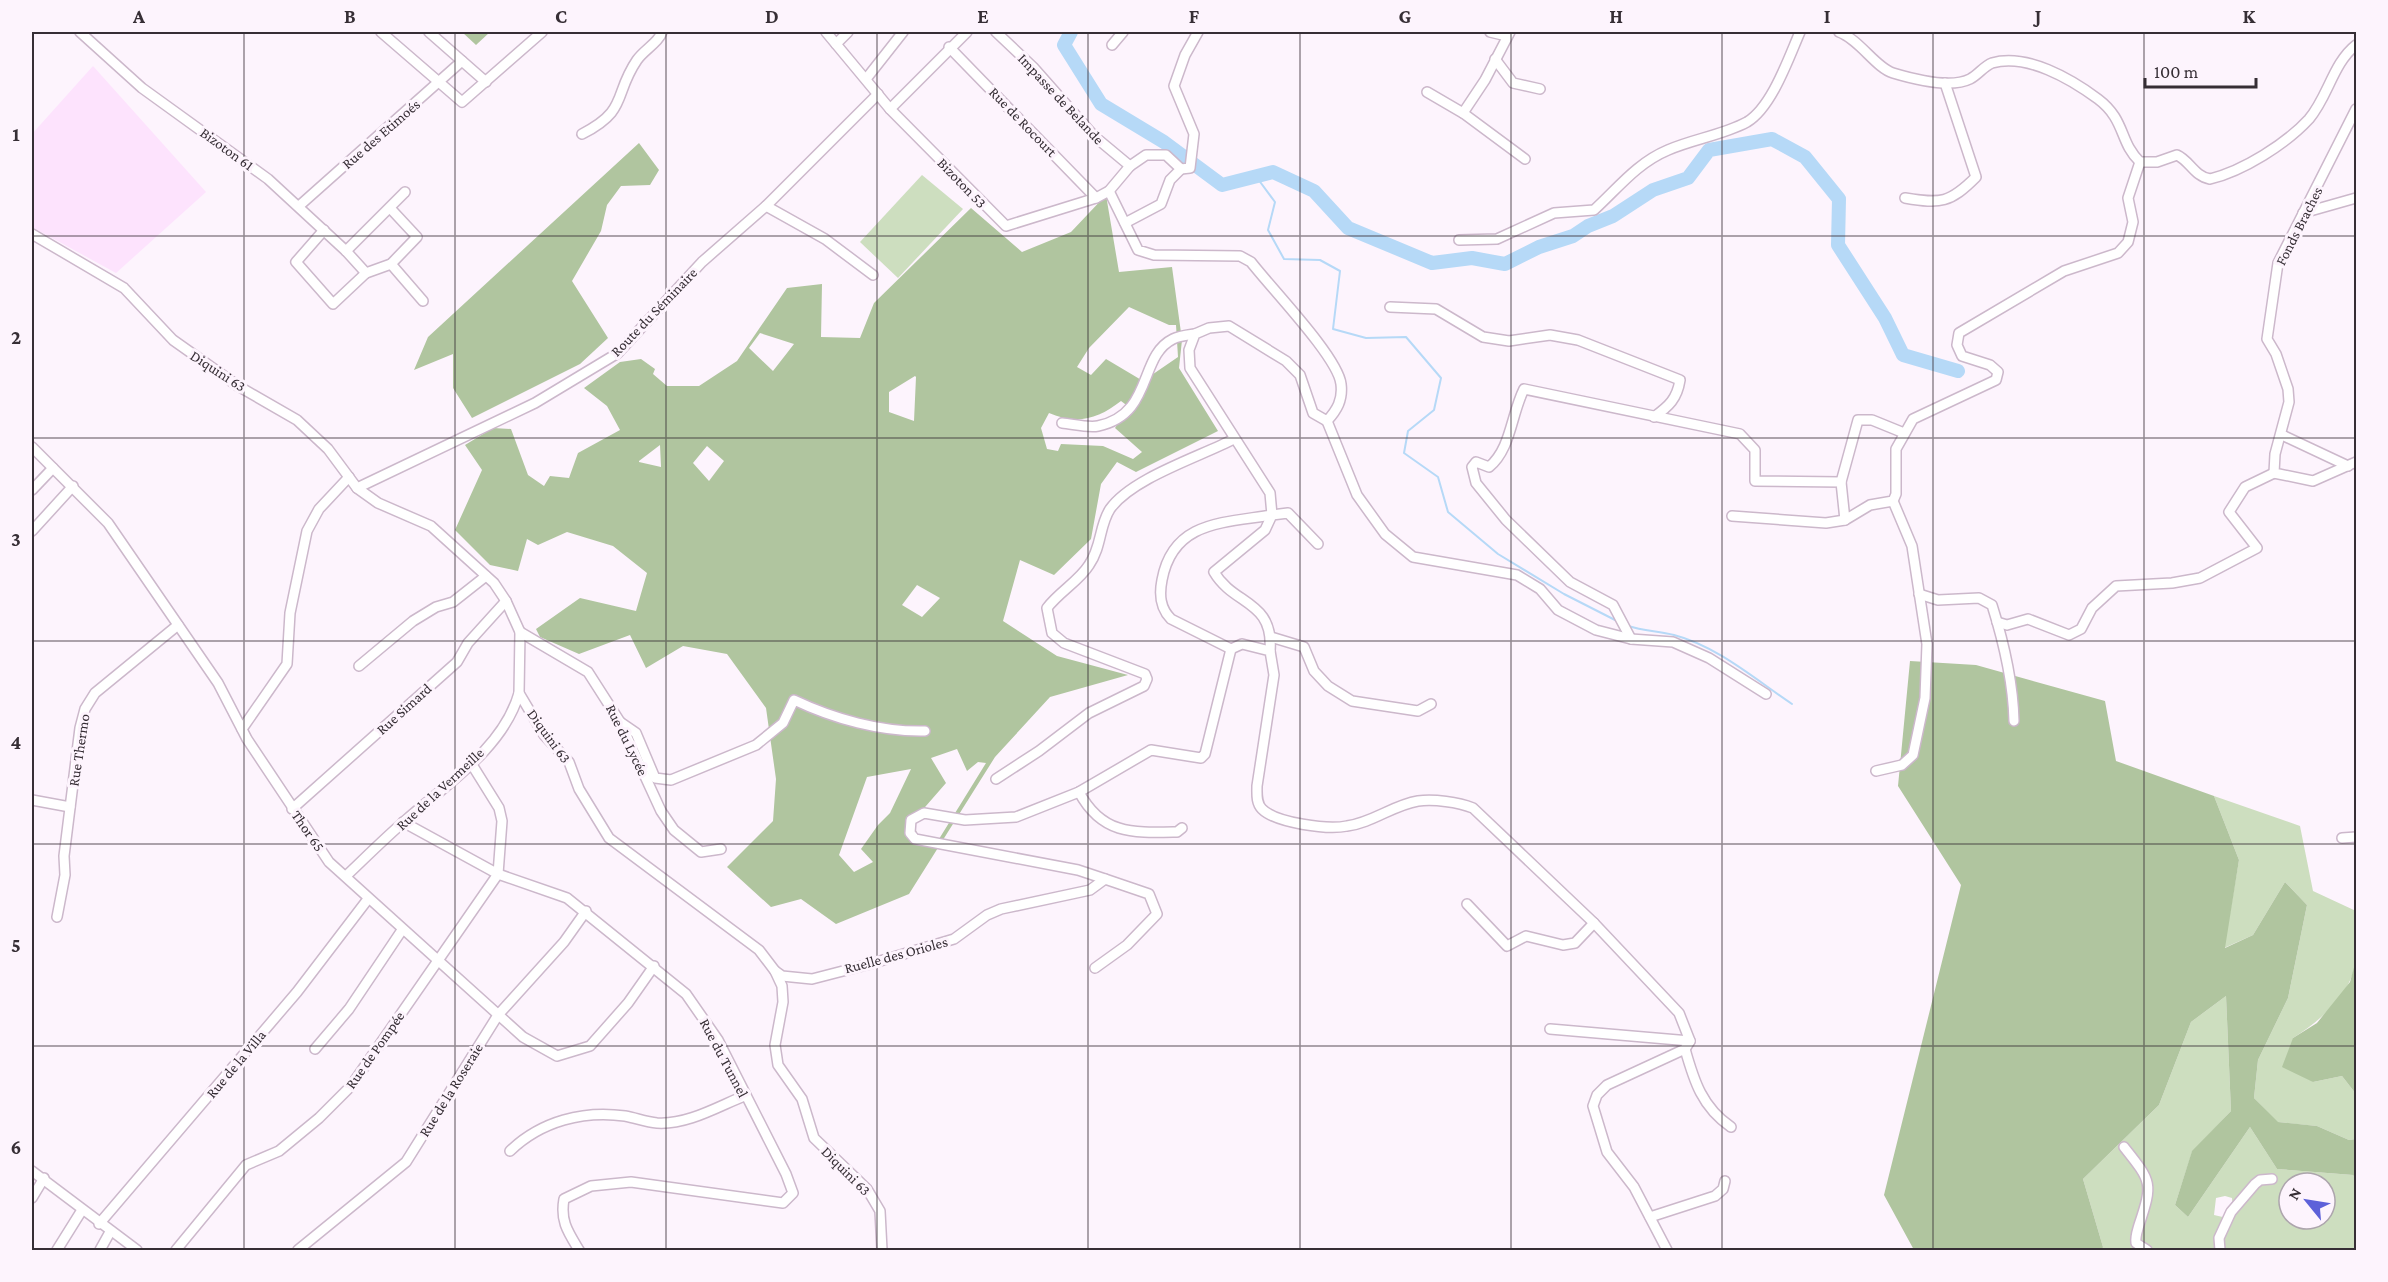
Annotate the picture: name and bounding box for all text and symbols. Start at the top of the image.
text: A [132,5,146,27]
text: B [344,5,356,27]
text: C [555,5,567,27]
text: D [765,5,779,27]
text: E [977,5,989,27]
text: F [1189,5,1200,27]
text: G [1399,5,1412,27]
text: H [1609,5,1623,27]
text: I [1824,5,1831,27]
text: J [2033,5,2042,27]
text: K [2243,5,2257,27]
street label: Impasse de Belande [1014,50,1107,149]
scale bar [2145,51,2256,89]
text: 100 m [2154,62,2199,82]
street label: Rue de Rocourt [986,84,1061,161]
street label: Rue des Etimoés [339,96,423,172]
text: 1 [12,123,20,145]
street label: Bizoton 61 [197,124,257,174]
street label: Bizoton 53 [934,155,990,211]
street label: Fonds Braches [2272,184,2326,268]
street label: Route du Séminaire [608,264,701,359]
text: 2 [11,326,21,348]
street label: Diquini 63 [187,347,249,396]
text: 3 [11,528,21,550]
street label: Rue Simard [373,680,435,738]
street label: Rue du Lycée [602,702,651,779]
street label: Diquini 63 [523,706,574,767]
street label: Rue Thermo [65,713,93,787]
text: 4 [11,731,22,753]
street label: Rue de la Vermeille [393,744,487,834]
street label: Thor 65 [288,807,328,855]
street label: Ruelle des Orioles [843,933,950,976]
text: 5 [11,934,21,956]
street label: Rue de Pompée [342,1008,409,1092]
street label: Rue du Tunnel [697,1016,751,1100]
street label: Rue de la Villa [203,1027,269,1101]
street label: Rue de la Roseraie [416,1040,486,1140]
text: 6 [11,1136,21,1158]
street label: Diquini 63 [818,1143,874,1199]
north arrow [2277,1171,2337,1231]
text: N [2284,1185,2305,1203]

